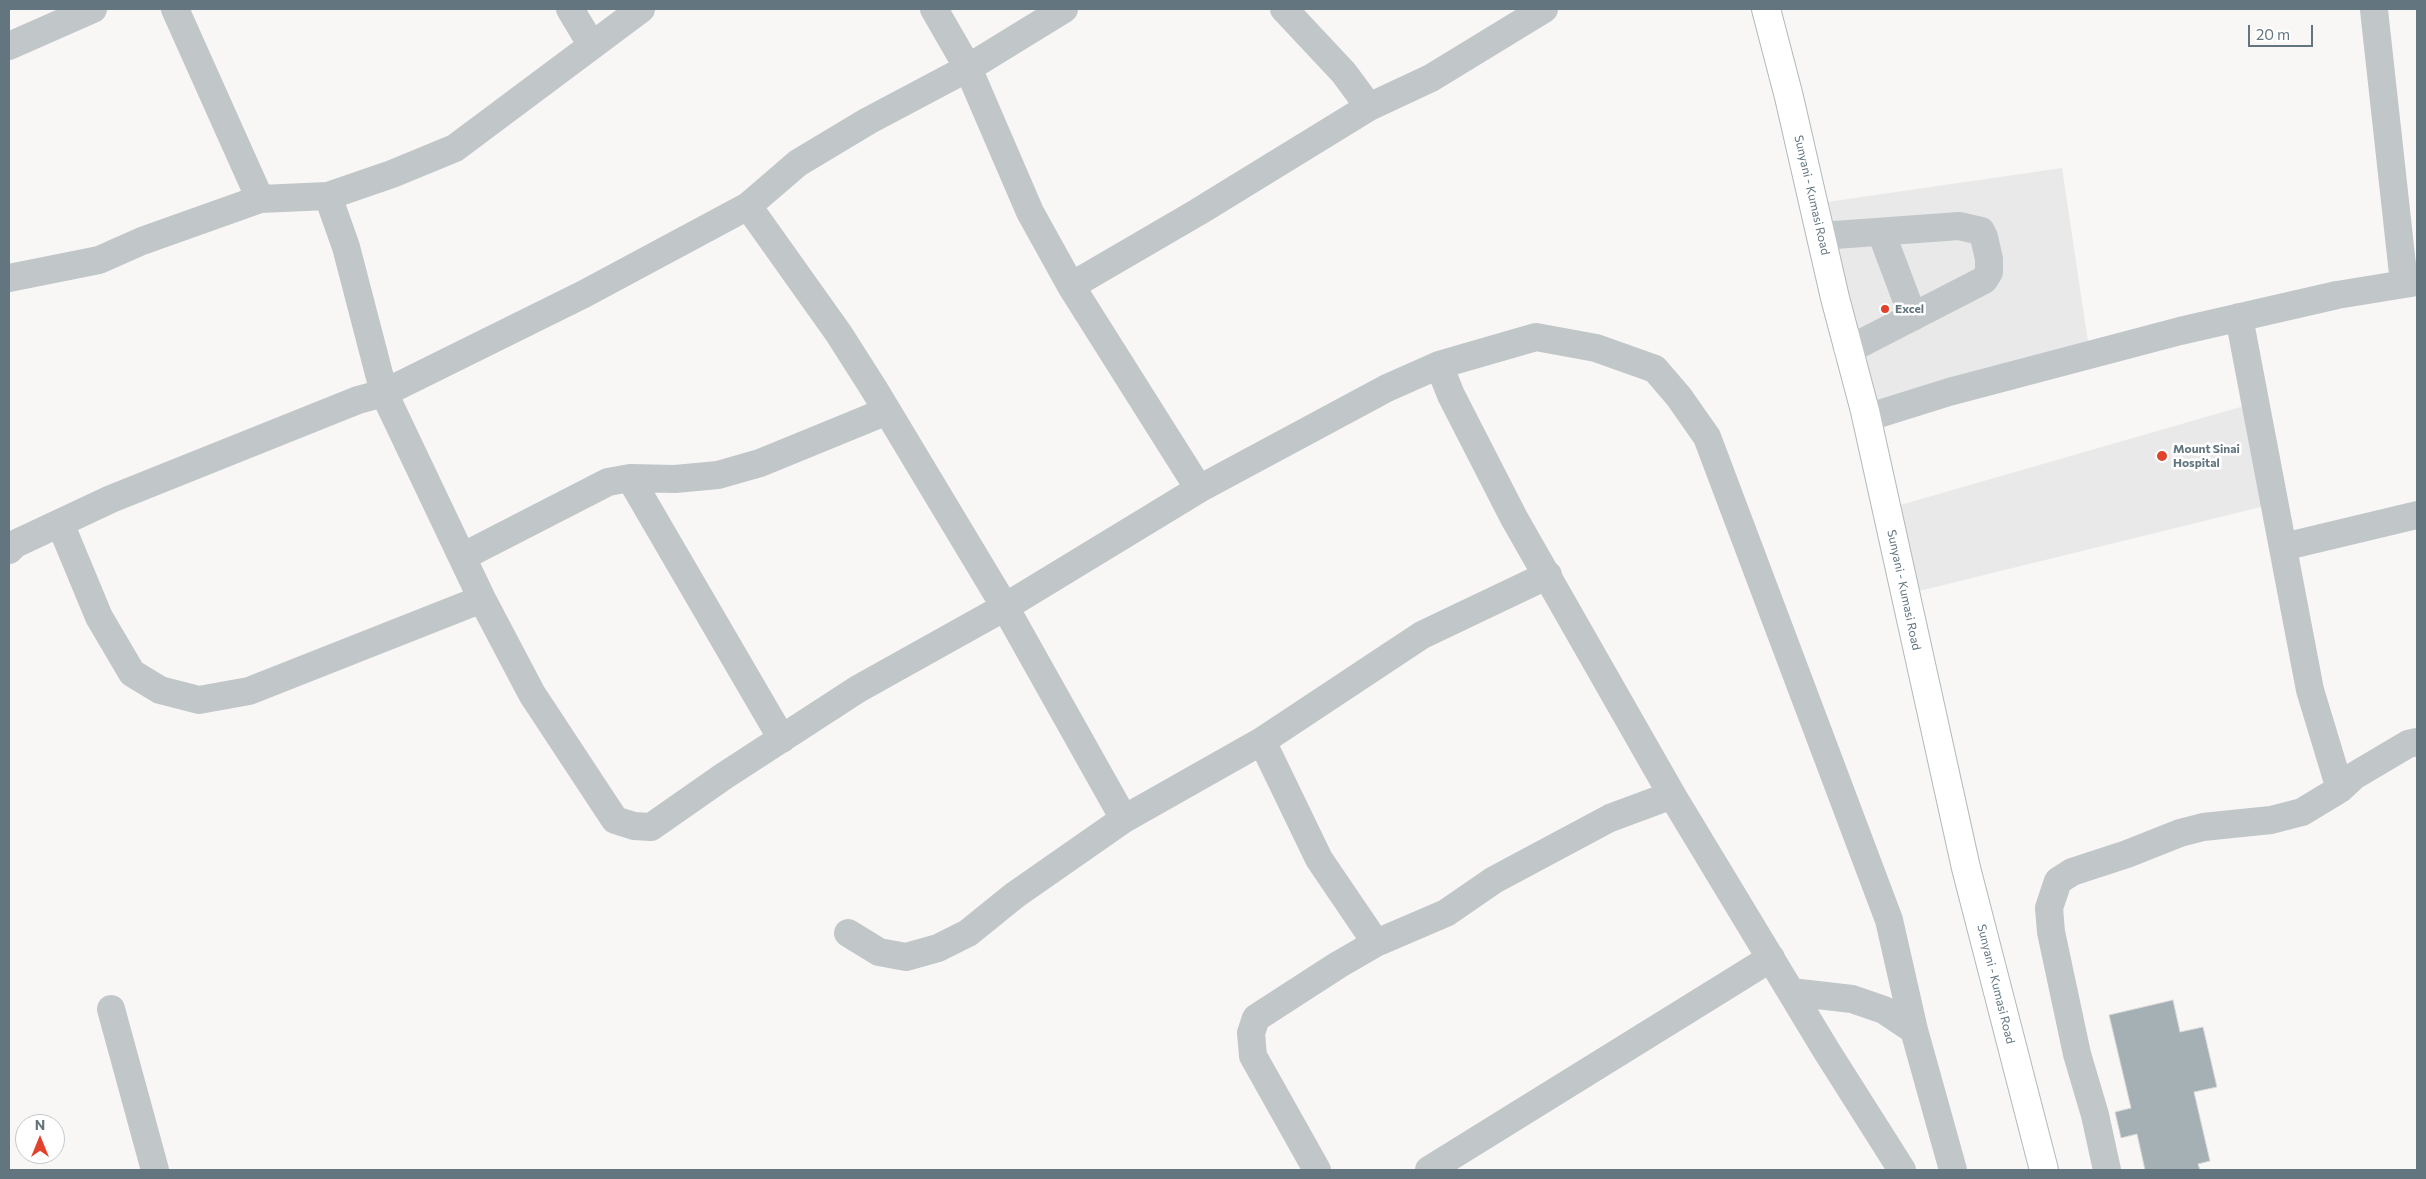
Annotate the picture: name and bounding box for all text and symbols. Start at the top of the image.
scale bar [2251,15,2316,47]
text: 20 m [2256,25,2290,43]
street label: Sunyani - Kumasi Road [1791,134,1833,256]
place label: Excel [1895,302,1924,316]
marker: Excel [1879,303,1891,315]
place label: Mount Sinai Hospital [2173,442,2240,470]
marker: Mount Sinai Hospital [2155,449,2169,463]
street label: Sunyani - Kumasi Road [1884,529,1924,651]
street label: Sunyani - Kumasi Road [1974,923,2018,1045]
north arrow [15,1114,65,1164]
text: N [35,1116,45,1133]

